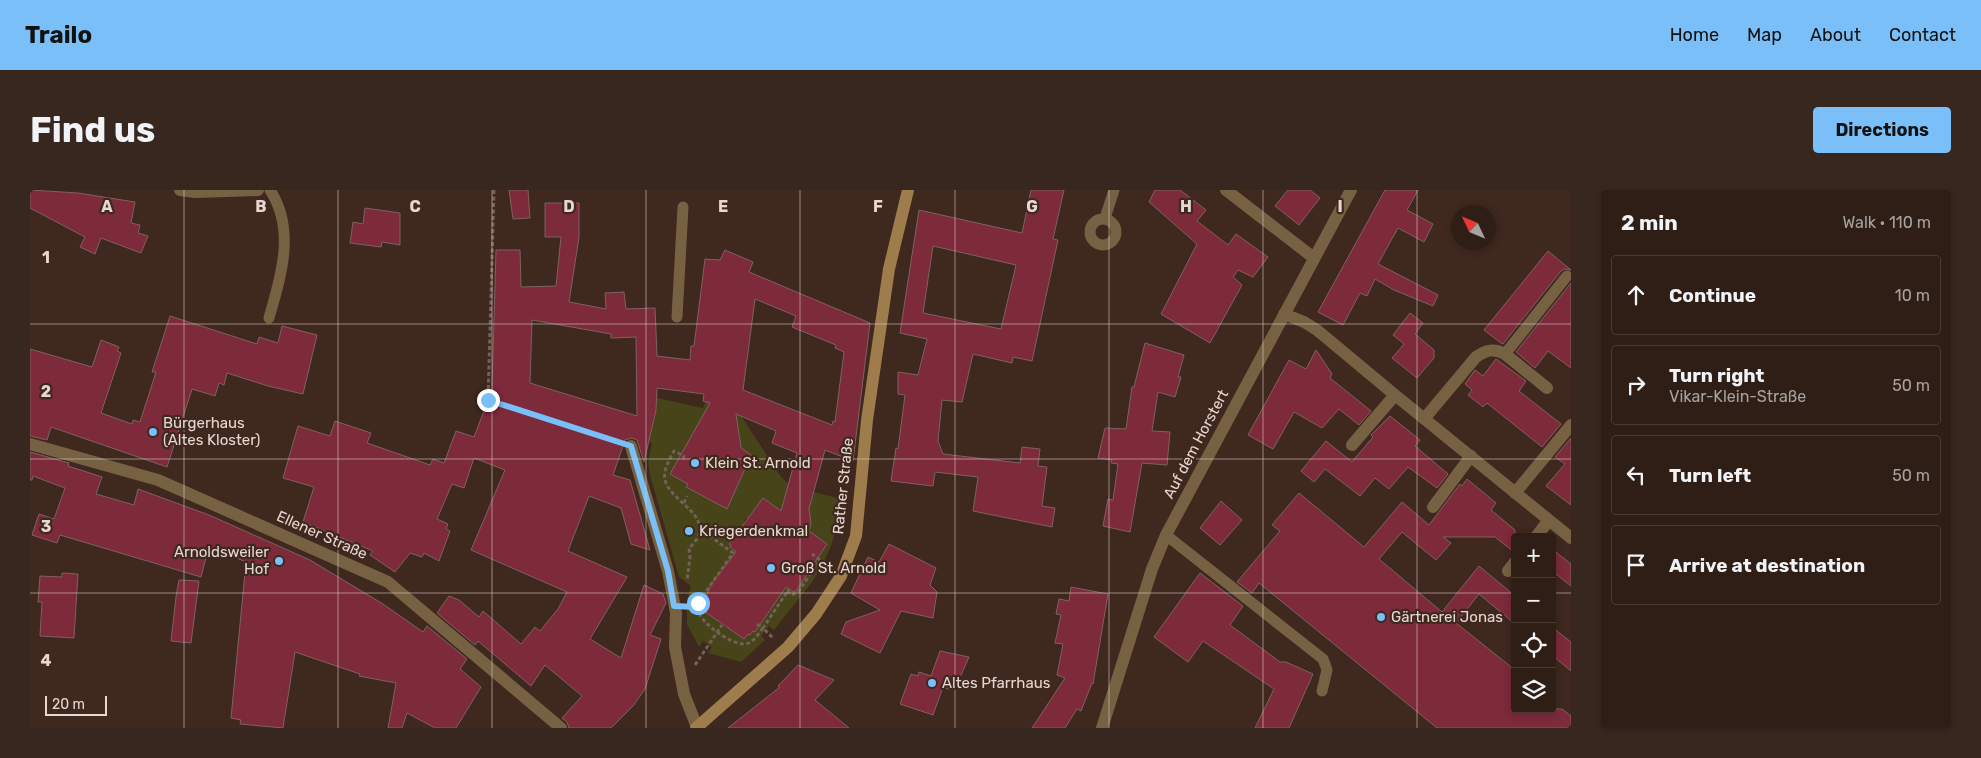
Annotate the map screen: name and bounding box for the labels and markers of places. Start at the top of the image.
place label: Bürgerhaus (Altes Kloster) [163,414,260,449]
marker: Bürgerhaus (Altes Kloster) [147,426,159,438]
place label: Klein St. Arnold [705,454,811,472]
marker: Klein St. Arnold [689,457,701,469]
place label: Kriegerdenkmal [699,522,808,540]
marker: Kriegerdenkmal [683,525,695,537]
place label: Arnoldsweiler Hof [174,543,269,578]
marker: Arnoldsweiler Hof [273,555,285,567]
place label: Groß St. Arnold [781,559,886,577]
marker: Groß St. Arnold [765,562,777,574]
place label: Gärtnerei Jonas [1391,608,1503,626]
marker: Gärtnerei Jonas [1375,611,1387,623]
place label: Altes Pfarrhaus [942,674,1051,692]
marker: Altes Pfarrhaus [926,677,938,689]

